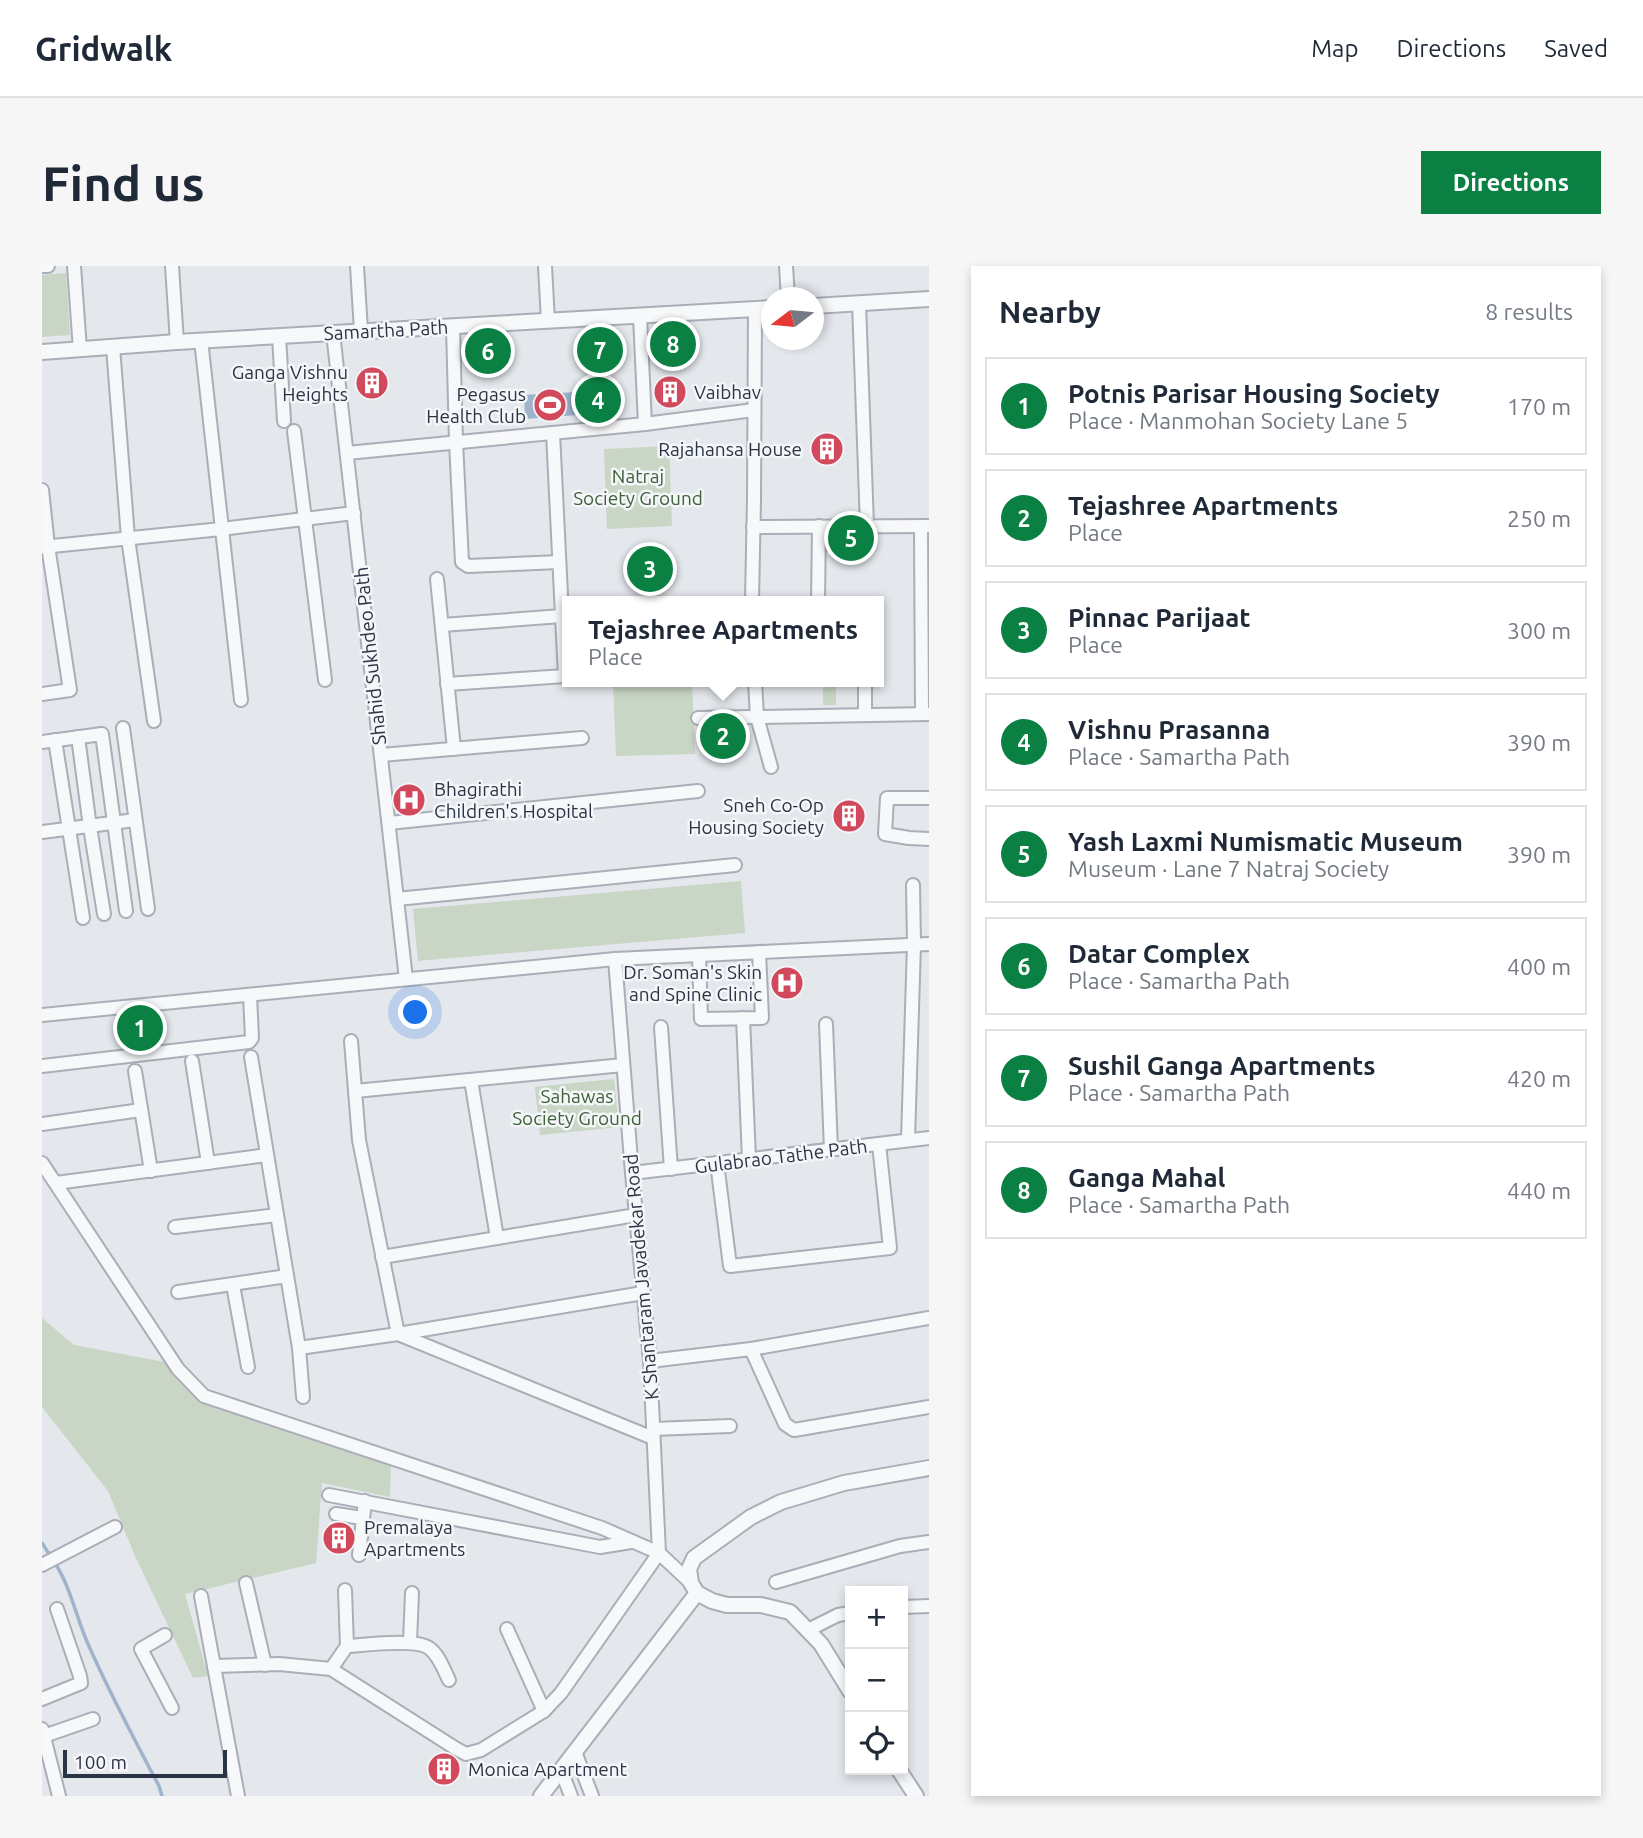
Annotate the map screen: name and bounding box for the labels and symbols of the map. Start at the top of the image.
north arrow [761,287,824,350]
street label: Samartha Path [323,316,449,344]
pin: 8 [650,318,696,370]
pin: 7 [577,324,623,376]
pin: 6 [465,325,511,377]
place label: Ganga Vishnu Heights [232,361,348,405]
building icon: Ganga Vishnu Heights [353,364,391,402]
building icon: Vaibhav [651,373,689,411]
pin: 4 [575,374,621,426]
place label: Vaibhav [694,381,761,403]
place label: Pegasus Health Club [426,383,526,427]
sports icon: Pegasus Health Club [531,386,569,424]
building icon: Rajahansa House [808,430,846,468]
place label: Rajahansa House [658,438,802,460]
park label: Natraj Society Ground [573,465,703,509]
pin: 5 [828,512,874,564]
pin: 3 [627,543,673,595]
street label: Shahid Sukhdeo Path [350,566,390,746]
pin: 2 [700,710,746,762]
place label: Bhagirathi Children's Hospital [434,778,593,822]
hospital icon: Bhagirathi Children's Hospital [390,781,428,819]
place label: Sneh Co-Op Housing Society [688,794,824,838]
building icon: Sneh Co-Op Housing Society [830,797,868,835]
place label: Dr. Soman's Skin and Spine Clinic [623,961,762,1005]
hospital icon: Dr. Soman's Skin and Spine Clinic [768,964,806,1002]
your location [398,995,432,1029]
pin: 1 [117,1002,163,1054]
park label: Sahawas Society Ground [512,1085,642,1129]
street label: Gulabrao Tathe Path [693,1134,869,1178]
street label: K Shantaram Javadekar Road [619,1153,663,1401]
place label: Premalaya Apartments [364,1516,465,1560]
building icon: Premalaya Apartments [320,1519,358,1557]
scale bar [63,1747,228,1779]
building icon: Monica Apartment [425,1750,463,1788]
place label: Monica Apartment [468,1758,628,1780]

